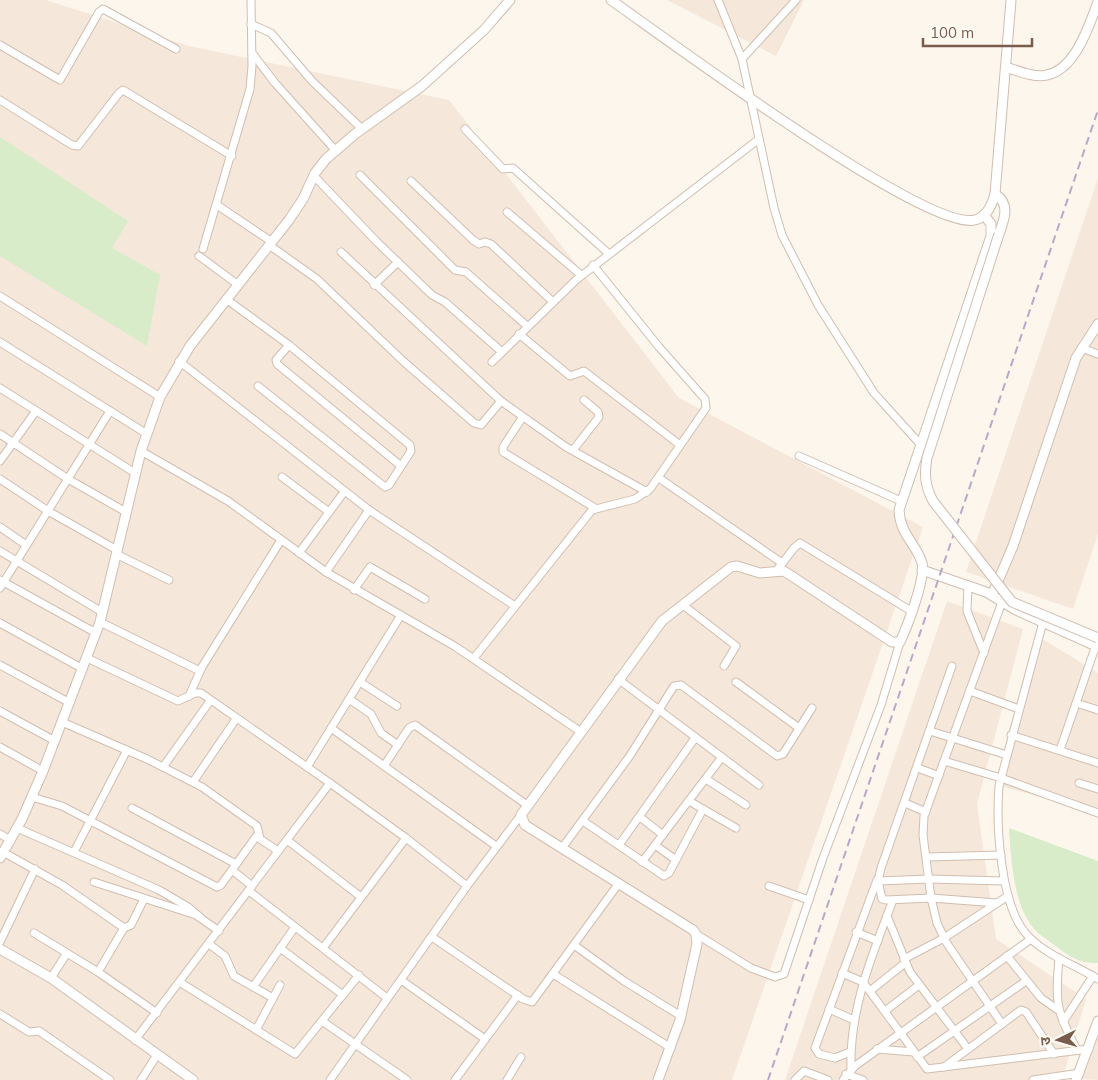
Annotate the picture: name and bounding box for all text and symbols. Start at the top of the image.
scale bar [923,15,1032,47]
text: 100 m [930,23,974,42]
north arrow [1033,1015,1083,1065]
text: उ [1036,1035,1054,1046]

